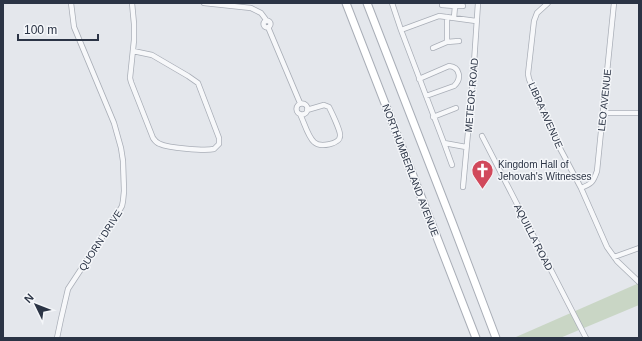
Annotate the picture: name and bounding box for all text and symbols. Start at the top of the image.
scale bar [18,16,98,42]
text: 100 m [24,23,57,37]
street label: METEOR ROAD [463,57,480,133]
street label: LEO AVENUE [596,68,613,132]
street label: LIBRA AVENUE [526,81,565,150]
street label: NORTHUMBERLAND AVENUE [380,102,441,238]
church icon: Kingdom Hall of Jehovah's Witnesses [470,157,496,190]
place label: Kingdom Hall of Jehovah's Witnesses [498,159,592,182]
street label: AQUILLA ROAD [512,202,555,272]
street label: QUORN DRIVE [77,207,124,273]
north arrow [16,285,56,325]
text: N [22,291,36,305]

